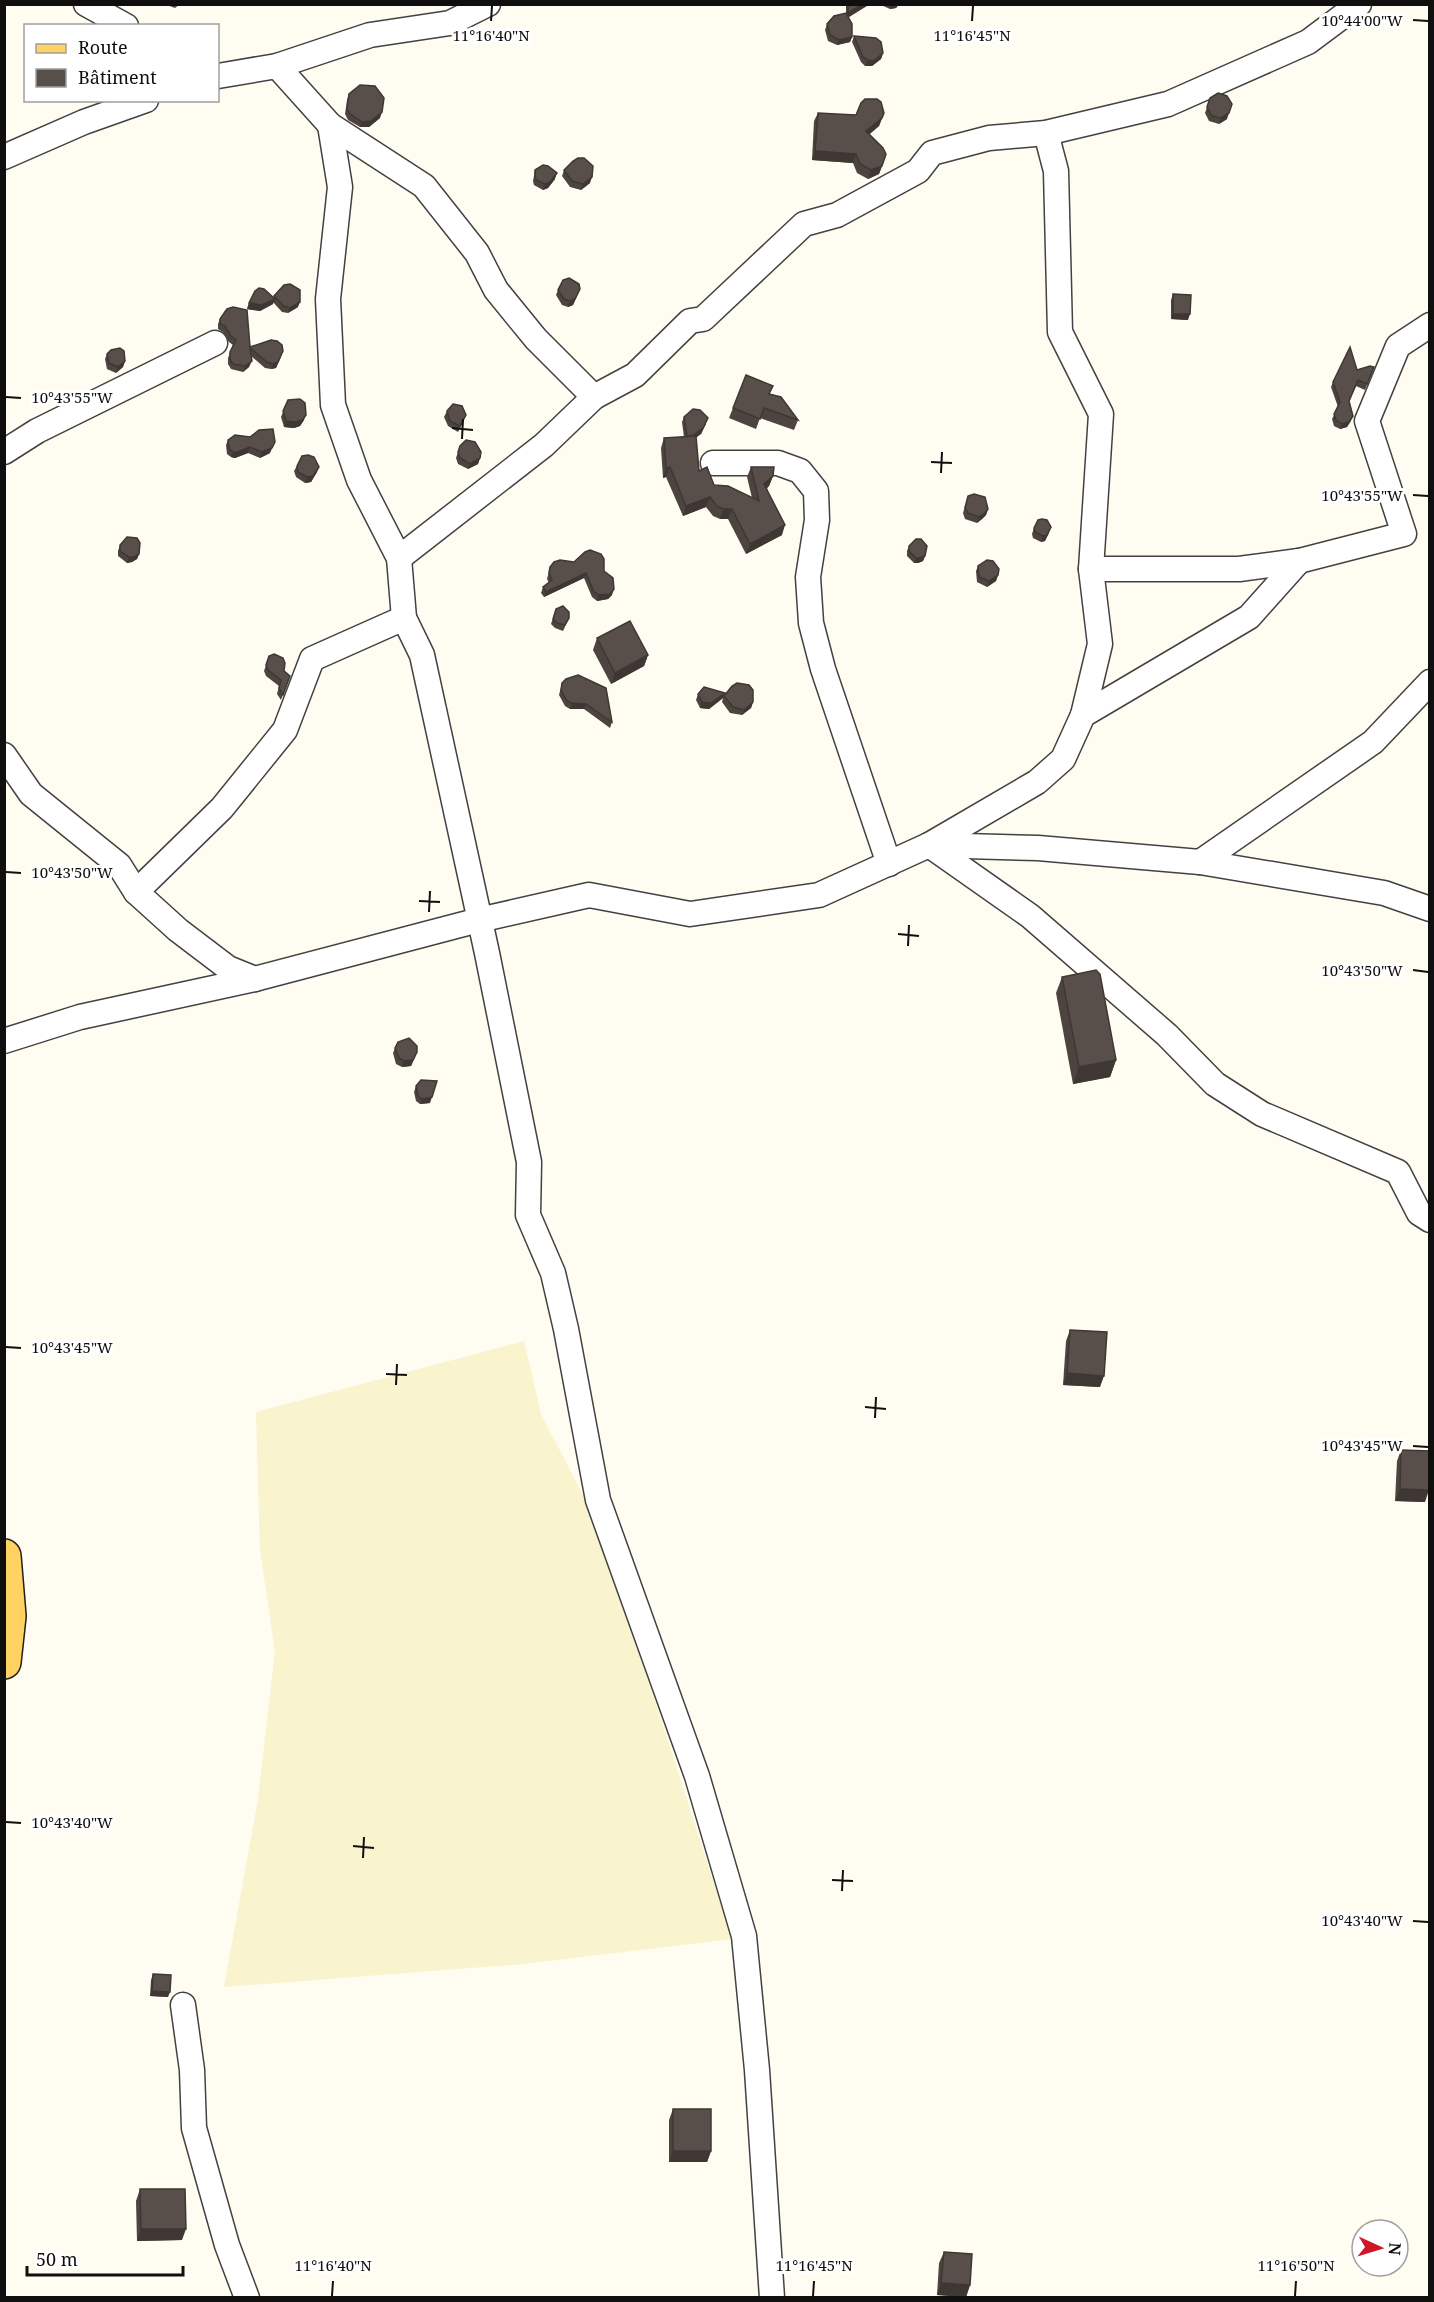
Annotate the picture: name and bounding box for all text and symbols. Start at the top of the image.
text: 10°44'00"W [1321,10,1403,30]
legend [24,24,219,102]
text: 11°16'40"N [452,25,530,45]
text: 11°16'45"N [933,25,1011,45]
text: Route [78,35,128,59]
text: Bâtiment [78,65,157,89]
text: 10°43'55"W [31,387,113,407]
text: 10°43'55"W [1321,485,1403,505]
text: 10°43'50"W [31,862,113,882]
text: 10°43'50"W [1321,960,1403,980]
text: 10°43'45"W [31,1337,113,1357]
text: 10°43'45"W [1321,1435,1403,1455]
text: 10°43'40"W [31,1812,113,1832]
text: 10°43'40"W [1321,1910,1403,1930]
north arrow [1350,2218,1410,2278]
scale bar [27,2239,183,2277]
text: N [1384,2242,1406,2256]
text: 50 m [36,2247,78,2271]
text: 11°16'40"N [294,2255,372,2275]
text: 11°16'45"N [775,2255,853,2275]
text: 11°16'50"N [1257,2255,1335,2275]

